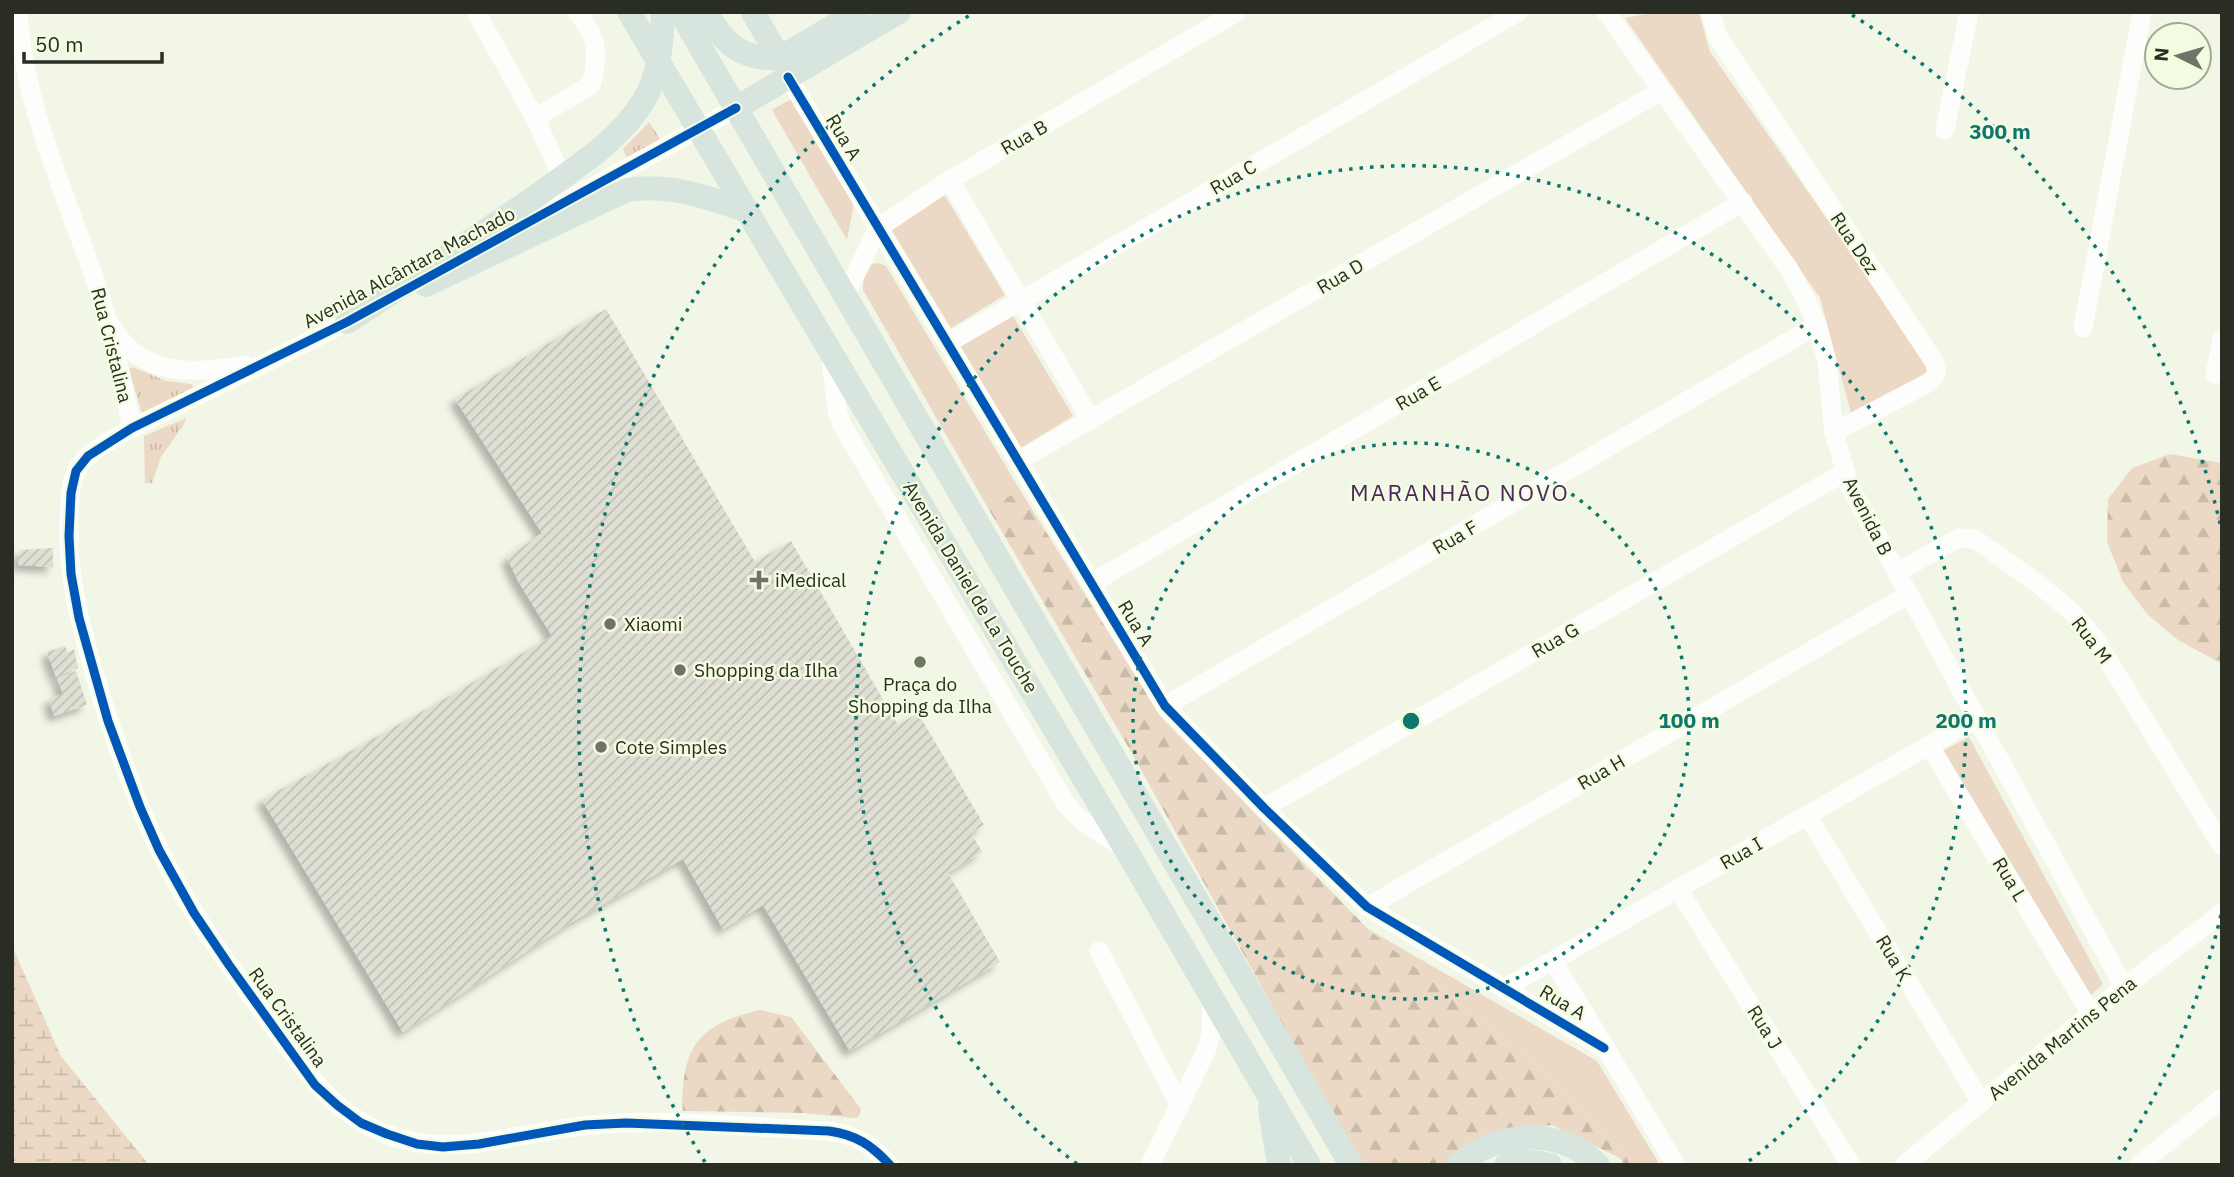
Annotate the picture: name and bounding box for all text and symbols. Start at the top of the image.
scale bar [24,21,163,65]
north arrow [2143,21,2213,91]
text: 50 m [35,30,84,58]
text: N [2149,47,2174,62]
street label: Rua A [821,109,867,165]
street label: Rua B [996,114,1052,160]
text: 300 m [1969,117,2031,145]
street label: Rua C [1206,154,1261,200]
street label: Avenida Alcântara Machado [299,201,519,333]
street label: Rua Dez [1826,207,1884,279]
street label: Rua D [1312,253,1368,299]
street label: Rua Cristalina [86,285,138,405]
street label: Rua E [1391,370,1445,416]
street label: Avenida B [1838,473,1898,559]
street label: Avenida Daniel de La Touche [898,477,1044,697]
district label: MARANHÃO NOVO [1350,477,1570,507]
street label: Rua F [1428,515,1482,559]
place label: iMedical [775,568,846,592]
marker: iMedical [749,570,769,590]
street label: Rua A [1113,595,1159,651]
place label: Xiaomi [624,612,683,636]
street label: Rua M [2066,612,2118,668]
marker: Xiaomi [602,616,618,632]
street label: Rua G [1527,617,1583,663]
marker: Praça do Shopping da Ilha [912,654,928,670]
place label: Shopping da Ilha [694,658,838,682]
marker: Shopping da Ilha [672,662,688,678]
place label: Praça do Shopping da Ilha [848,672,992,718]
text: 100 m [1658,706,1720,734]
text: 200 m [1935,706,1997,734]
centre of rings [1399,709,1423,733]
place label: Cote Simples [615,735,727,759]
marker: Cote Simples [593,739,609,755]
street label: Rua H [1573,749,1629,795]
street label: Rua I [1715,831,1767,875]
street label: Rua L [1988,853,2032,905]
street label: Rua K [1871,931,1917,985]
street label: Rua Cristalina [244,962,332,1072]
street label: Avenida Martins Pena [1983,971,2141,1105]
street label: Rua A [1535,979,1591,1025]
street label: Rua J [1742,1001,1788,1053]

